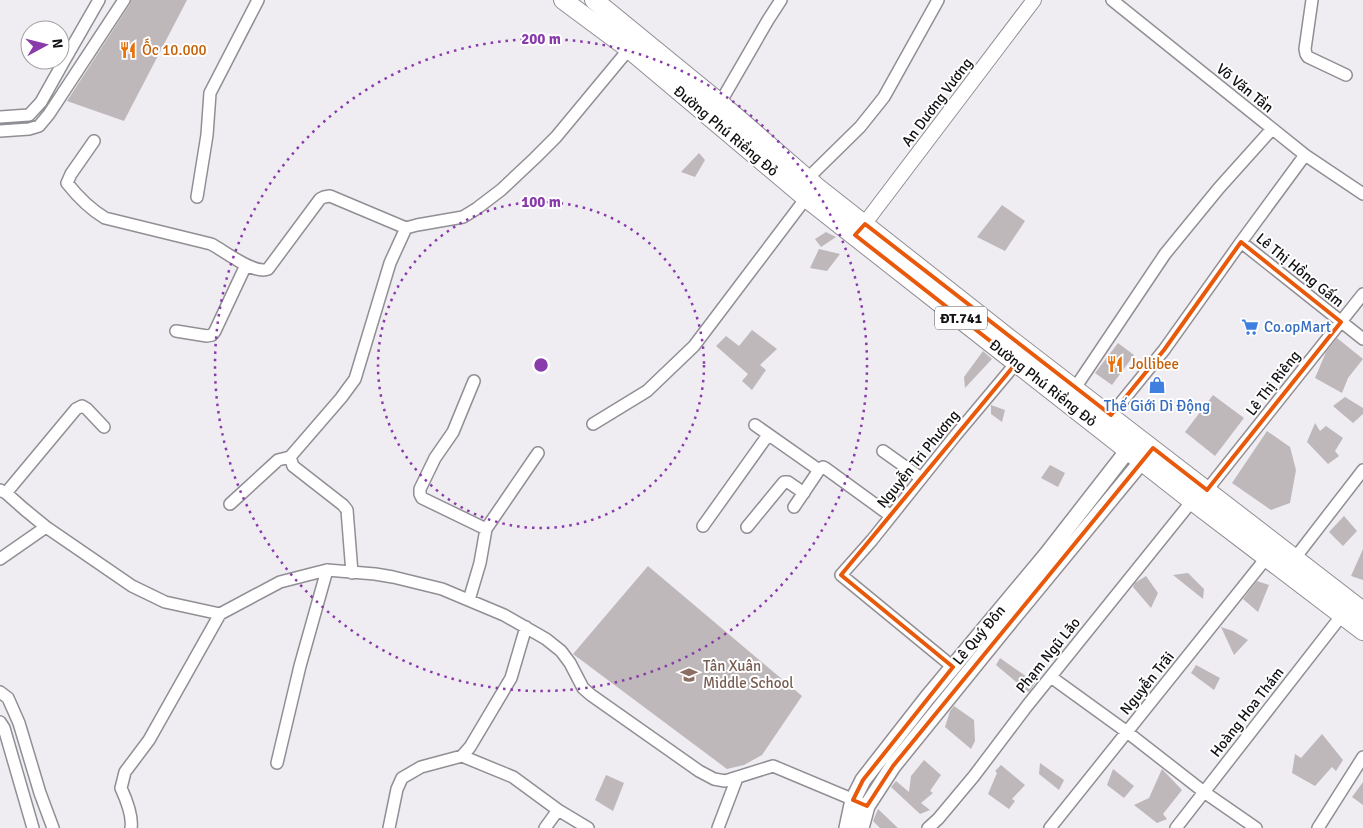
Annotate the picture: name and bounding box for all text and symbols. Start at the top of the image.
north arrow [20,20,70,70]
text: 200 m [521,30,561,48]
text: N [48,38,66,49]
place label: Ốc 10.000 [142,38,207,59]
restaurant icon: Ốc 10.000 [118,40,138,60]
street label: An Dương Vương [898,54,976,150]
street label: Võ Văn Tần [1213,60,1277,116]
street label: Đường Phú Riềng Đỏ [670,82,782,180]
text: 100 m [521,193,561,211]
street label: Lê Thị Hồng Gấm [1252,229,1348,311]
road number: ĐT.741 [935,306,987,330]
supermarket icon: Co.opMart [1240,317,1260,337]
place label: Co.opMart [1264,318,1331,336]
street label: Đường Phú Riềng Đỏ [986,335,1100,431]
street label: Lê Thị Riêng [1242,347,1304,419]
restaurant icon: Jollibee [1105,354,1125,374]
place label: Jollibee [1129,355,1179,373]
centre of rings [532,356,550,374]
shop icon: Thế Giới Di Động [1147,375,1167,395]
place label: Thế Giới Di Động [1104,397,1210,415]
street label: Nguyễn Tri Phương [872,406,963,512]
street label: Lê Quý Đôn [949,601,1009,669]
street label: Phạm Ngũ Lão [1012,613,1084,696]
street label: Nguyễn Trãi [1115,647,1178,718]
place label: Tân Xuân Middle School [703,657,794,692]
street label: Hoàng Hoa Thám [1206,664,1288,760]
school or university icon: Tân Xuân Middle School [679,665,699,685]

